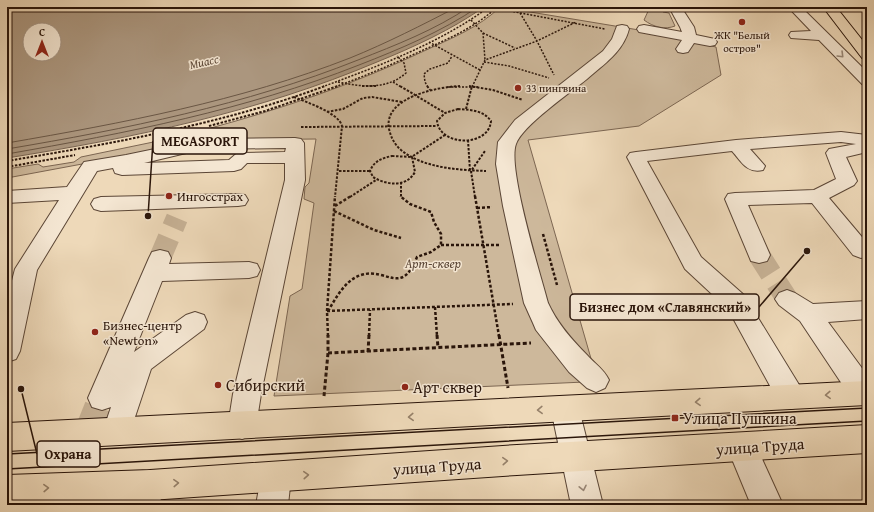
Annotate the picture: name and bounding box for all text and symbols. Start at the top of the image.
marker: ЖК "Белый остров" [737,17,747,27]
north arrow [22,22,62,62]
text: С [39,24,45,40]
place label: ЖК "Белый остров" [713,27,770,56]
water label: Миасс [187,50,220,73]
one-way arrow [836,50,844,58]
place label: 33 пингвина [526,80,587,96]
marker: 33 пингвина [513,83,523,93]
callout: MEGASPORT [153,128,247,154]
text: MEGASPORT [161,131,240,151]
place label: Ингосстрах [177,187,243,206]
marker: Ингосстрах [164,191,174,201]
park label: Арт-сквер [404,254,461,273]
callout: Бизнес дом «Славянский» [570,294,759,320]
text: Бизнес дом «Славянский» [579,297,751,317]
place label: Бизнес-центр «Newton» [103,316,182,350]
marker: Бизнес-центр «Newton» [90,327,100,337]
place label: Сибирский [226,373,306,397]
place label: Арт сквер [413,375,482,399]
marker: Сибирский [213,380,223,390]
marker: Арт сквер [400,382,410,392]
one-way arrow [825,391,831,400]
one-way arrow [695,398,701,407]
one-way arrow [537,406,543,414]
place label: Улица Пушкина [683,406,797,430]
one-way arrow [408,412,414,421]
marker: Улица Пушкина [670,413,680,423]
street label: улица Труда [714,431,805,461]
callout: Охрана [37,441,100,467]
text: Охрана [44,444,92,464]
street label: улица Труда [391,451,482,481]
one-way arrow [502,456,508,465]
one-way arrow [303,470,309,479]
one-way arrow [173,479,179,488]
one-way arrow [43,484,49,493]
one-way arrow [579,485,587,491]

